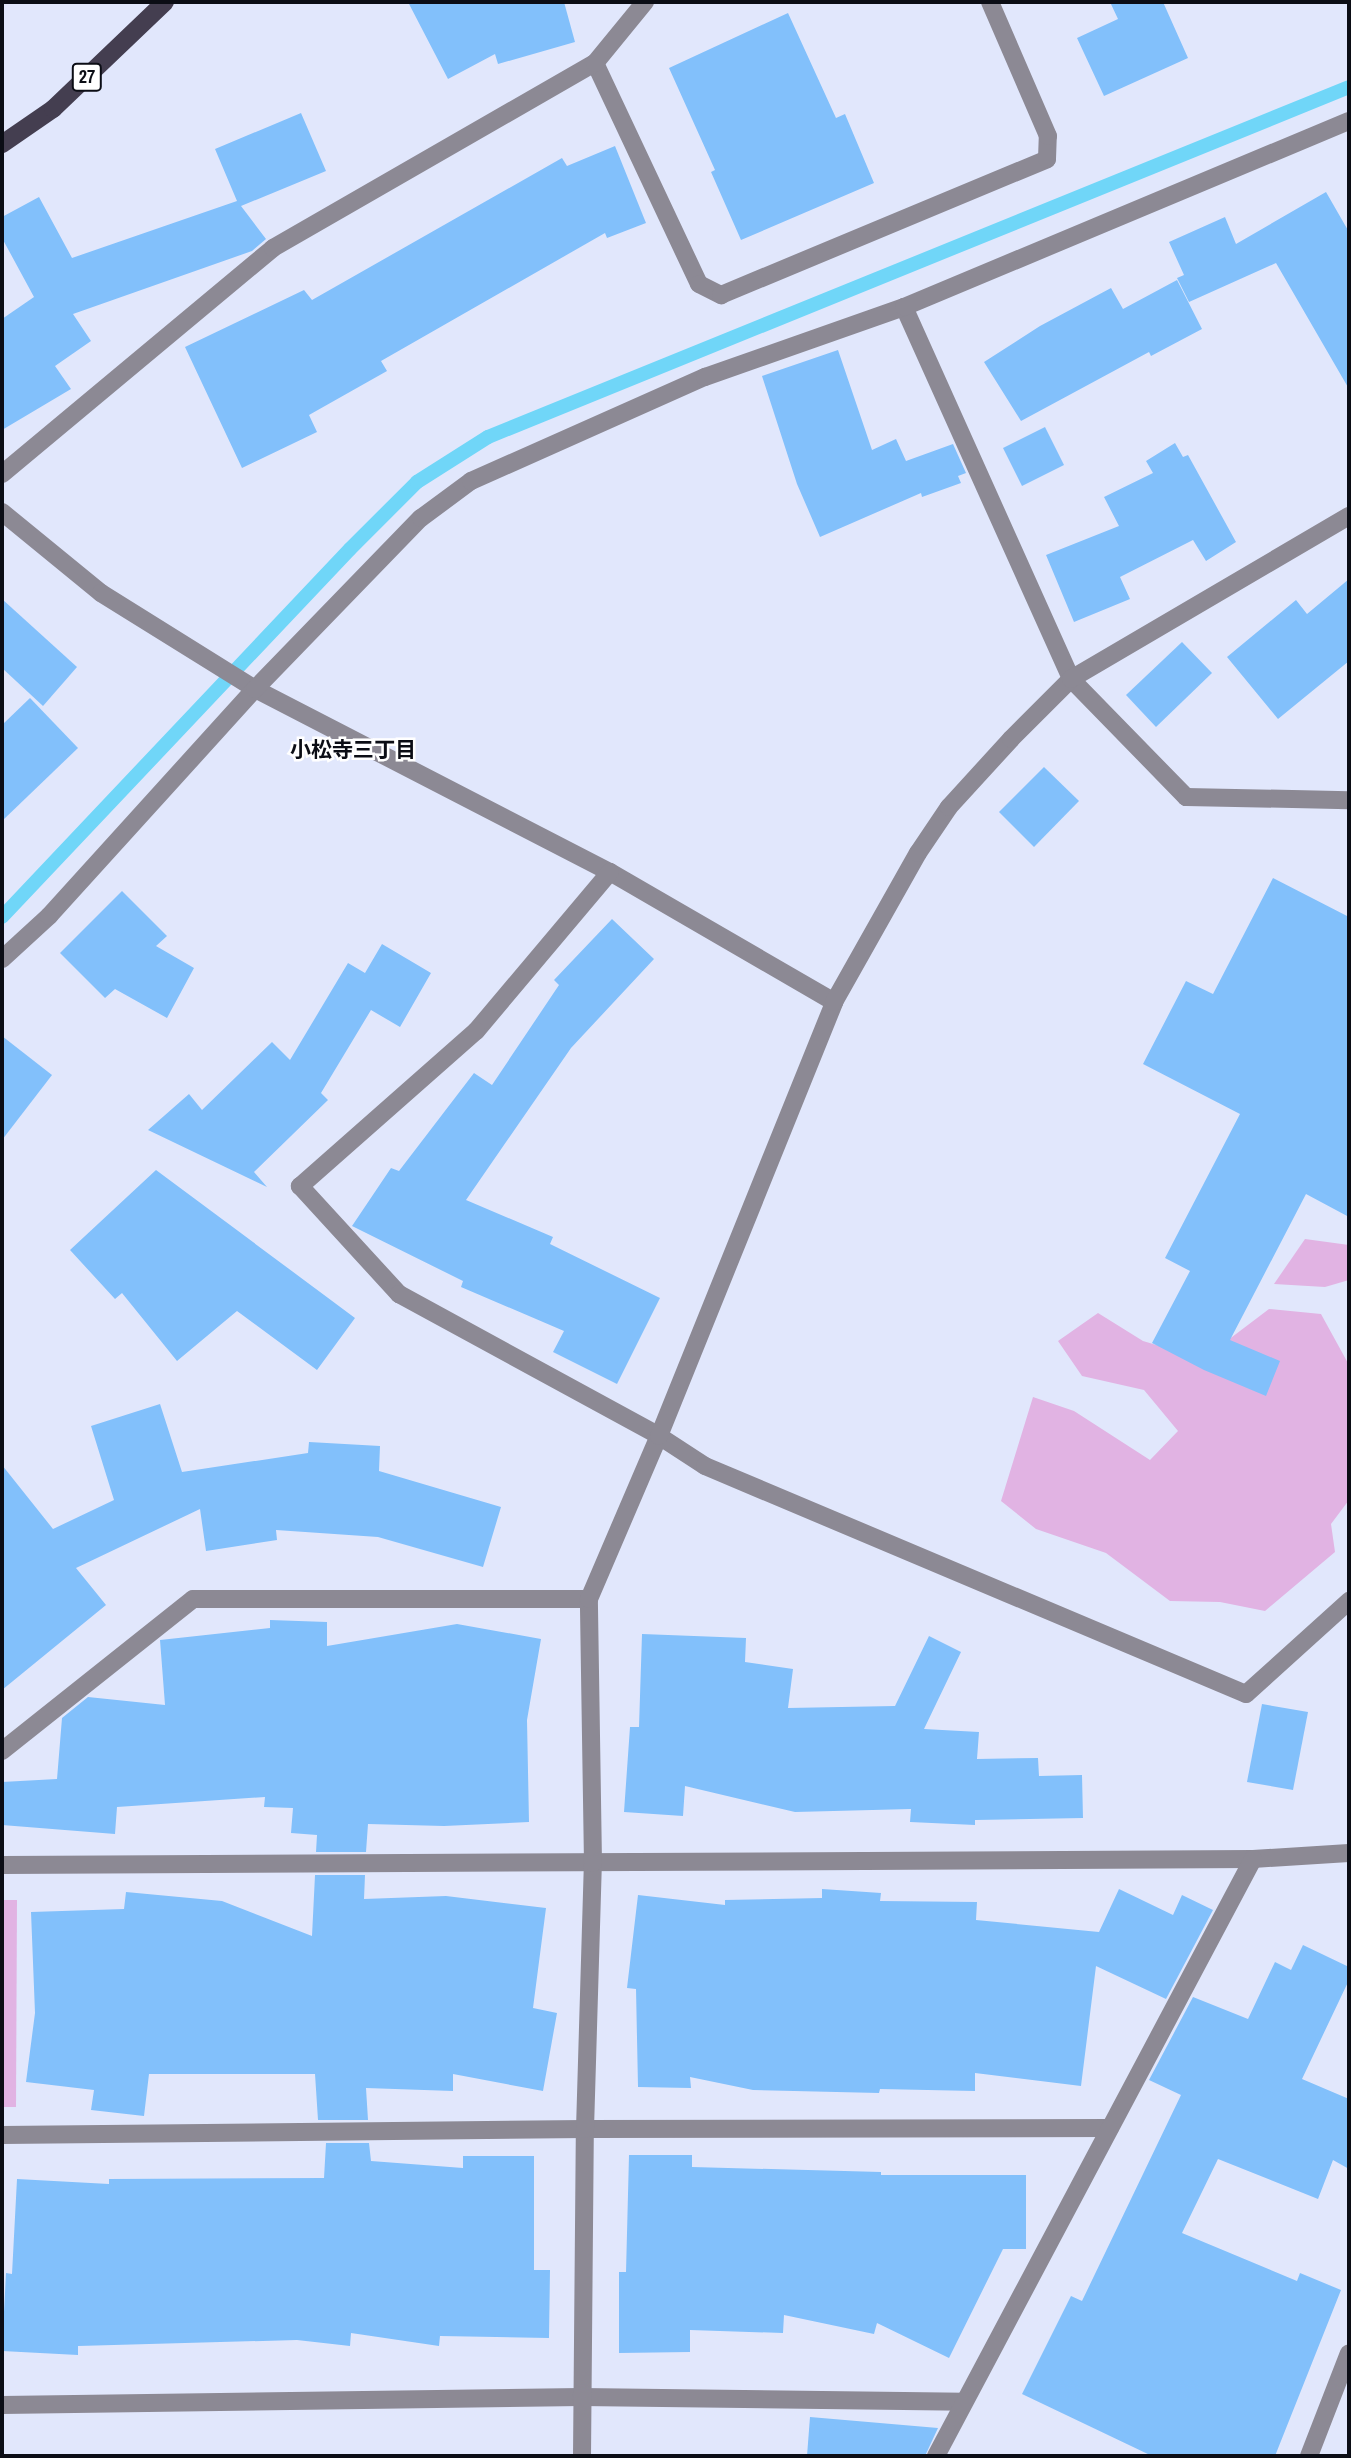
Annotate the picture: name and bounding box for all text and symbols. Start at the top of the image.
road number: 27 [71,62,103,92]
district label: 小松寺三丁目 [290,737,416,763]

